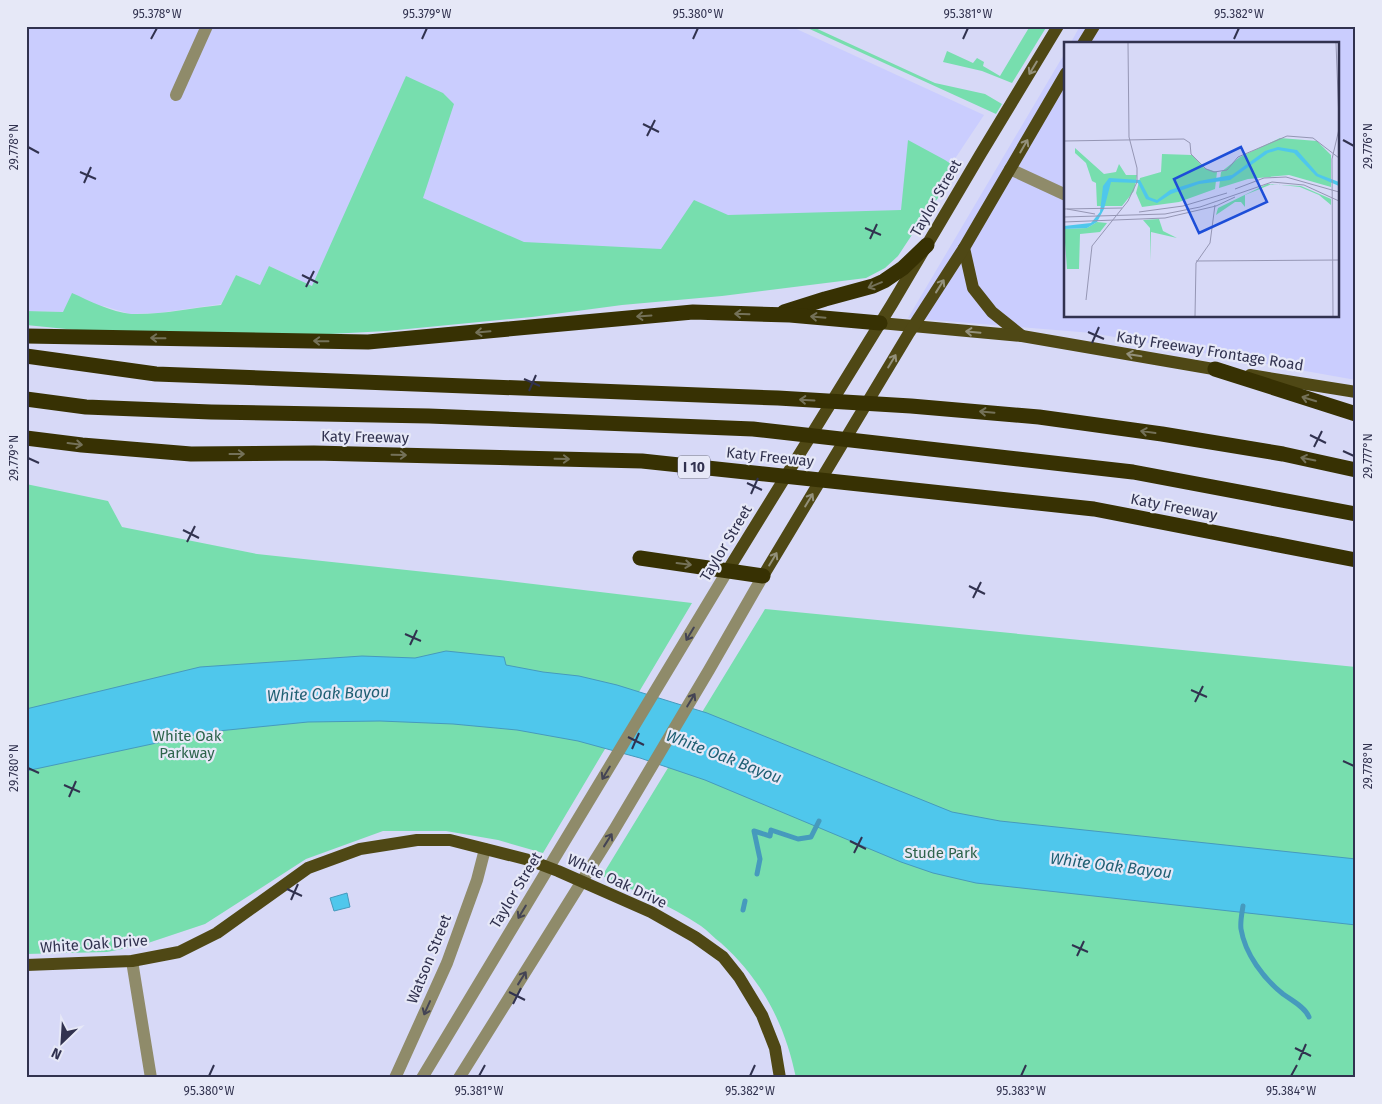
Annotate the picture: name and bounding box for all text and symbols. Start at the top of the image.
text: 95.378°W [132,7,182,21]
text: 95.379°W [403,7,451,21]
text: 95.380°W [673,7,723,21]
text: 95.381°W [944,7,993,21]
text: 95.382°W [1214,7,1264,21]
inset map [1064,42,1340,318]
one-way arrow [1027,61,1037,75]
text: 29.776°N [1361,123,1375,169]
text: 29.778°N [7,124,21,170]
one-way arrow [1019,140,1029,154]
street label: Taylor Street [907,156,966,240]
one-way arrow [935,279,945,293]
one-way arrow [868,281,883,290]
one-way arrow [734,309,750,318]
one-way arrow [637,311,653,321]
one-way arrow [810,312,826,322]
one-way arrow [475,327,491,337]
one-way arrow [966,327,982,336]
street label: Katy Freeway Frontage Road [1115,327,1305,375]
one-way arrow [150,333,166,343]
one-way arrow [313,336,329,346]
one-way arrow [1126,350,1142,360]
one-way arrow [888,354,898,368]
one-way arrow [1302,394,1318,403]
one-way arrow [800,395,816,404]
one-way arrow [979,408,995,417]
one-way arrow [1140,426,1156,436]
street label: Katy Freeway [321,427,410,447]
text: 29.777°N [1361,433,1375,479]
text: 29.779°N [7,435,21,481]
one-way arrow [66,439,82,449]
street label: Katy Freeway [725,443,815,471]
one-way arrow [228,449,244,459]
one-way arrow [391,451,407,460]
one-way arrow [1301,454,1317,464]
one-way arrow [553,455,569,464]
road number: I 10 [678,456,710,478]
street label: Katy Freeway [1129,490,1220,524]
one-way arrow [804,493,814,507]
street label: Taylor Street [696,501,756,584]
one-way arrow [768,552,778,566]
one-way arrow [676,559,692,569]
one-way arrow [684,626,694,640]
water label: White Oak Bayou [267,682,390,705]
one-way arrow [687,694,697,708]
water label: White Oak Bayou [663,726,784,787]
park label: White Oak Parkway [153,727,222,762]
text: 29.778°N [1361,743,1375,789]
text: 29.780°N [7,744,21,792]
one-way arrow [601,766,611,780]
one-way arrow [603,833,613,847]
park label: Stude Park [905,844,978,862]
street label: Taylor Street [486,848,546,931]
water label: White Oak Bayou [1049,849,1173,882]
street label: White Oak Drive [564,850,670,912]
one-way arrow [516,905,526,919]
street label: Watson Street [403,911,455,1006]
street label: White Oak Drive [40,931,148,957]
one-way arrow [518,971,528,985]
one-way arrow [421,1000,431,1015]
north arrow [38,1016,88,1066]
text: N [49,1044,65,1063]
text: 95.380°W [184,1084,234,1098]
text: 95.381°W [455,1084,504,1098]
text: 95.382°W [725,1084,775,1098]
text: 95.383°W [996,1084,1046,1098]
text: 95.384°W [1266,1084,1316,1098]

